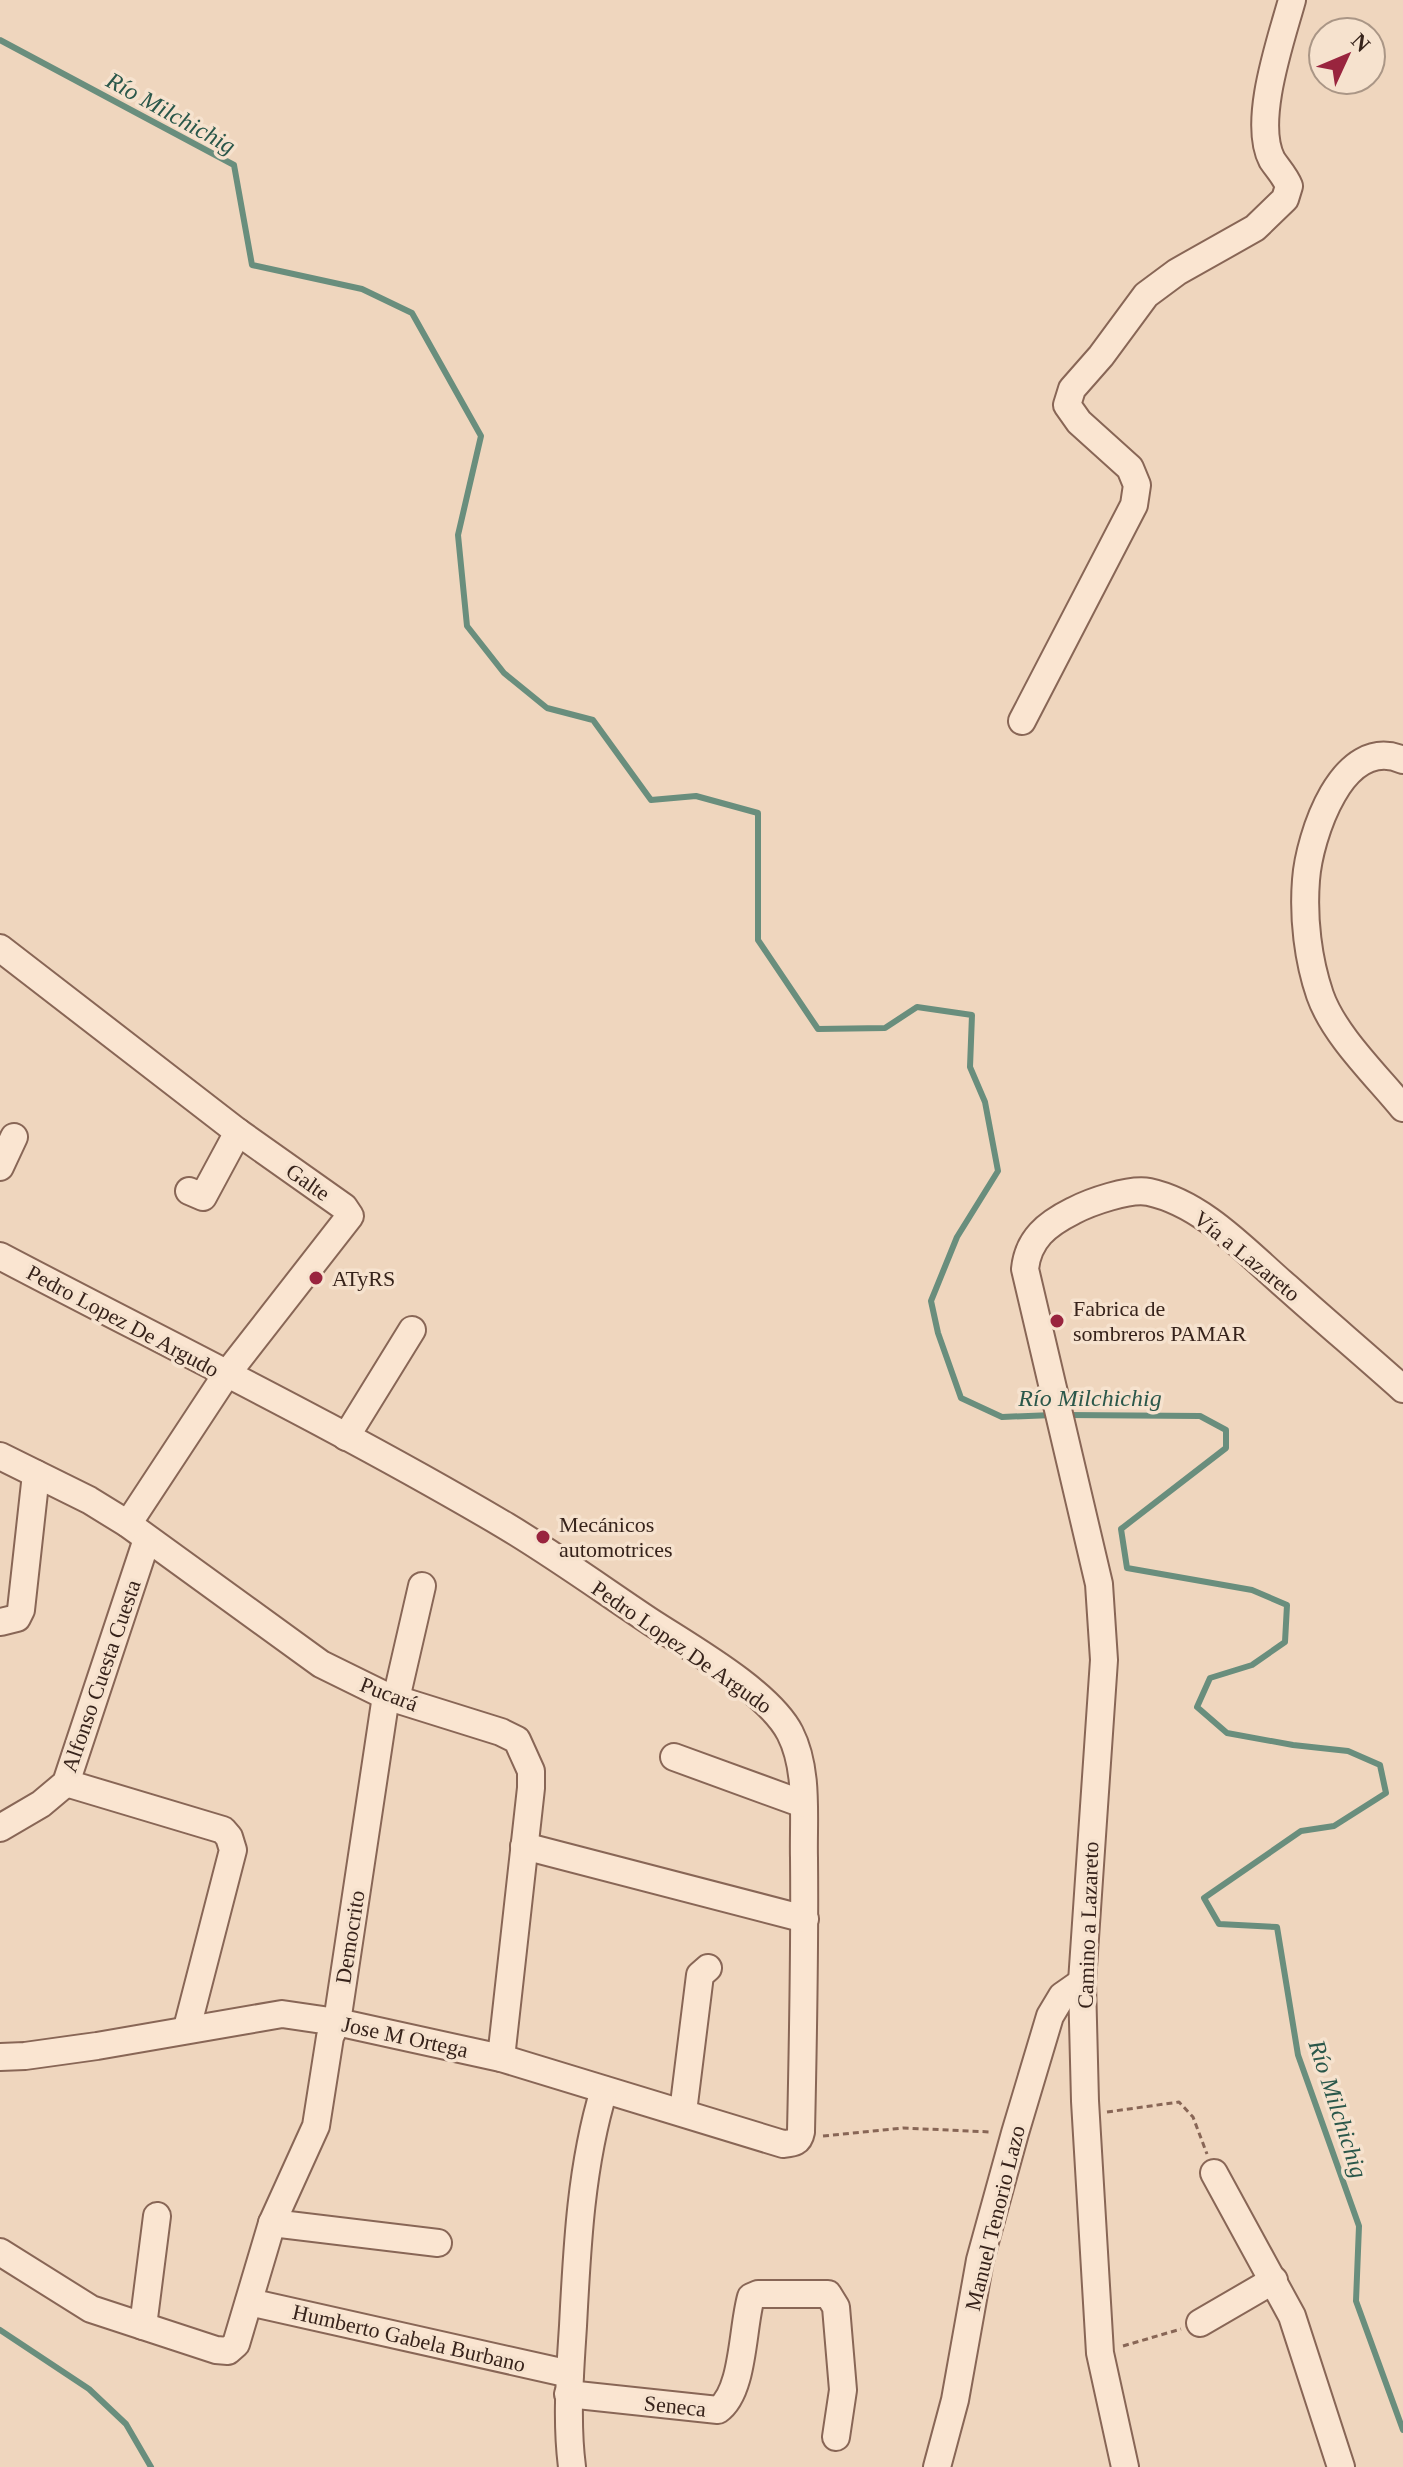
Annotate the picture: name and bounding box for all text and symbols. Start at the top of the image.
north arrow [1307,16,1387,96]
text: N [1347,28,1376,57]
water label: Río Milchichig [101,66,240,159]
street label: Galte [281,1158,335,1206]
street label: Vía a Lazareto [1189,1206,1305,1306]
street label: Pedro Lopez De Argudo [23,1260,223,1382]
place label: ATyRS [332,1266,395,1291]
marker: ATyRS [307,1269,325,1287]
place label: Fabrica de sombreros PAMAR [1073,1296,1247,1346]
marker: Fabrica de sombreros PAMAR [1048,1312,1066,1330]
water label: Río Milchichig [1017,1385,1162,1411]
place label: Mecánicos automotrices [559,1512,673,1562]
marker: Mecánicos automotrices [534,1528,552,1546]
street label: Pedro Lopez De Argudo [587,1575,777,1719]
street label: Alfonso Cuesta Cuesta [56,1576,146,1775]
street label: Pucará [357,1672,422,1716]
street label: Camino a Lazareto [1073,1841,1103,2009]
street label: Democrito [330,1889,370,1985]
street label: Jose M Ortega [340,2011,471,2063]
water label: Río Milchichig [1303,2036,1373,2181]
street label: Manuel Tenorio Lazo [960,2123,1030,2313]
street label: Humberto Gabela Burbano [290,2299,528,2377]
street label: Seneca [643,2390,708,2422]

